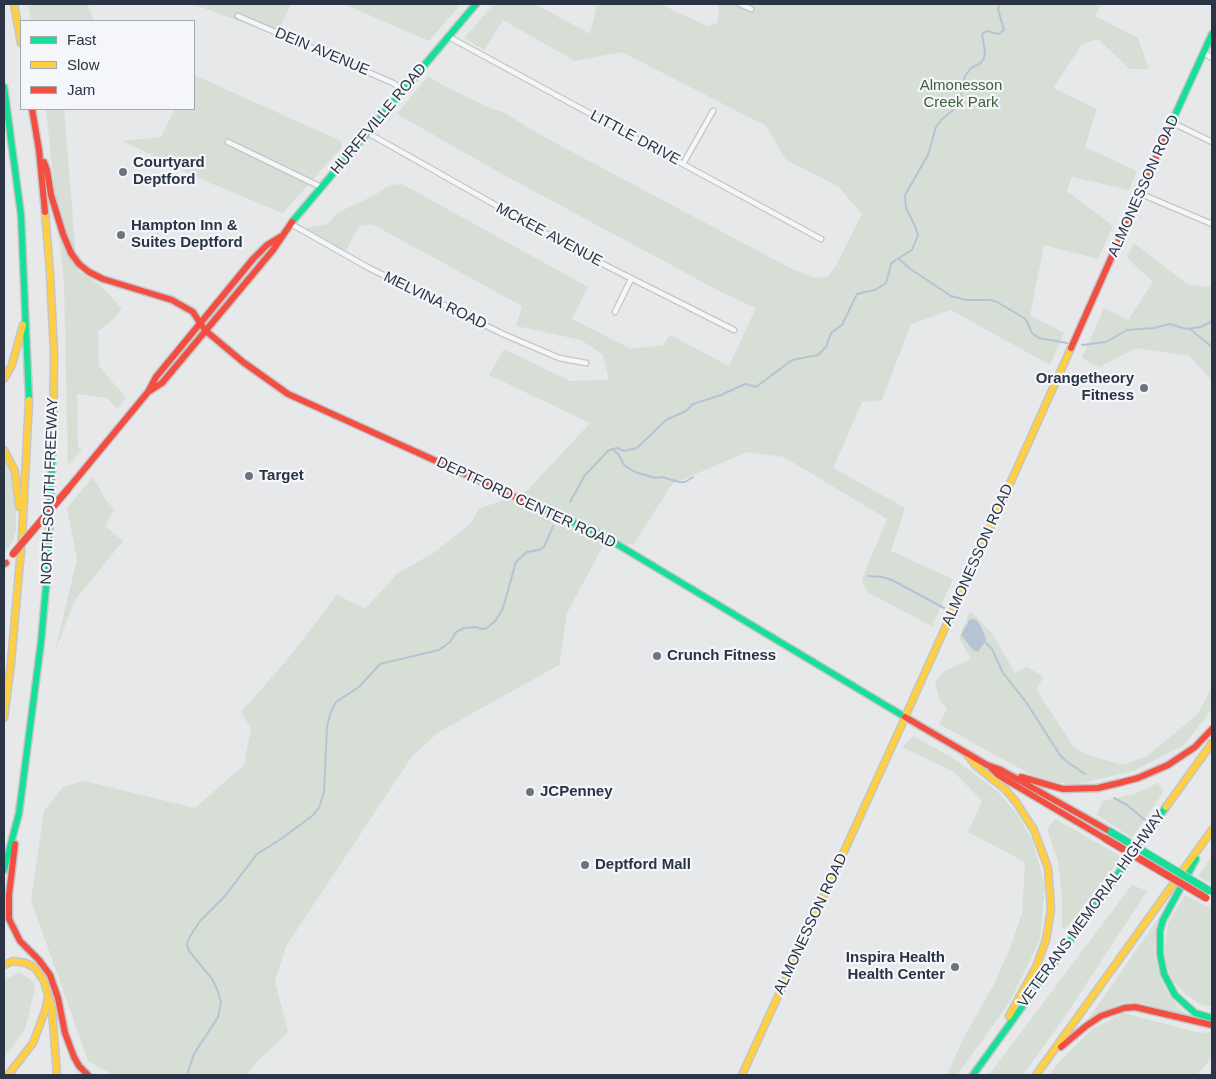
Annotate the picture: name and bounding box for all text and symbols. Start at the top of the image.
legend [20,20,195,110]
street label: DEIN AVENUE [272,24,372,80]
text: Fast [67,31,96,48]
text: Slow [67,56,100,73]
street label: HURFFVILLE ROAD [327,60,431,178]
park label: Almonesson Creek Park [920,77,1002,112]
text: Jam [67,81,95,98]
street label: LITTLE DRIVE [587,107,683,169]
street label: ALMONESSON ROAD [1105,112,1183,260]
place label: Courtyard Deptford [133,154,205,189]
marker: Courtyard Deptford [117,166,129,178]
street label: MCKEE AVENUE [493,199,605,271]
place label: Hampton Inn & Suites Deptford [131,217,243,252]
marker: Hampton Inn & Suites Deptford [115,229,127,241]
street label: MELVINA ROAD [381,268,489,334]
place label: Orangetheory Fitness [1036,370,1134,405]
marker: Orangetheory Fitness [1138,382,1150,394]
street label: NORTH-SOUTH FREEWAY [38,397,62,585]
street label: DEPTFORD CENTER ROAD [433,453,619,553]
place label: Target [259,467,304,485]
marker: Target [243,470,255,482]
street label: ALMONESSON ROAD [939,481,1017,629]
place label: Crunch Fitness [667,647,776,665]
marker: Crunch Fitness [651,650,663,662]
place label: JCPenney [540,783,613,801]
marker: JCPenney [524,786,536,798]
street label: VETERANS MEMORIAL HIGHWAY [1014,807,1170,1011]
street label: ALMONESSON ROAD [770,851,852,997]
place label: Deptford Mall [595,856,691,874]
marker: Deptford Mall [579,859,591,871]
place label: Inspira Health Health Center [846,949,945,984]
marker: Inspira Health Health Center [949,961,961,973]

